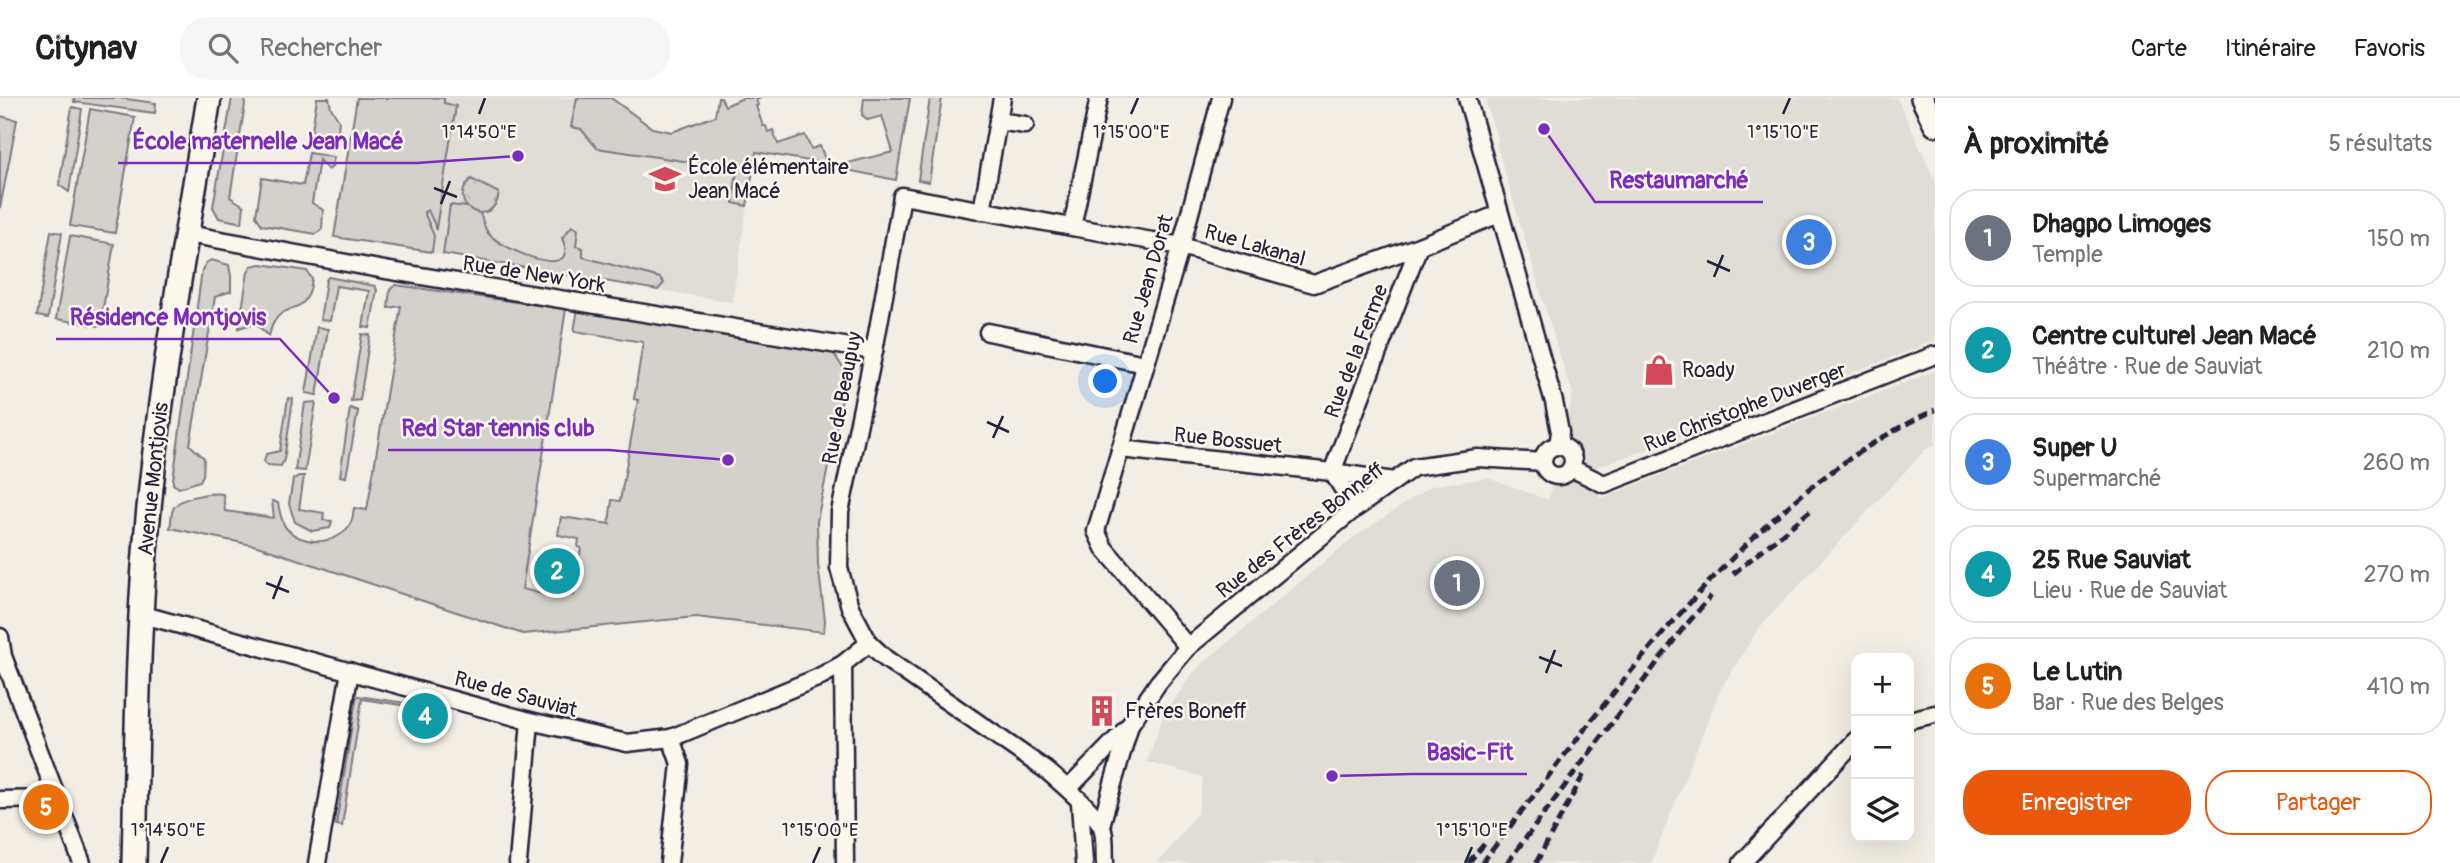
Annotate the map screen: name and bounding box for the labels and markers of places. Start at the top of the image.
callout: École maternelle Jean Macé [118,119,417,163]
place label: École élémentaire Jean Macé [688,154,849,205]
callout: Restaumarché [1595,158,1763,202]
school or university icon: École élémentaire Jean Macé [648,162,682,196]
pin: 3 [1786,216,1832,268]
callout: Résidence Montjovis [56,295,280,339]
shop icon: Roady [1642,353,1676,387]
place label: Roady [1682,357,1734,384]
callout: Red Star tennis club [388,406,609,450]
pin: 2 [534,545,580,597]
pin: 1 [1434,557,1480,609]
pin: 4 [402,690,448,742]
building icon: Frères Boneff [1085,694,1119,728]
place label: Frères Boneff [1125,698,1247,725]
callout: Basic-Fit [1412,730,1527,774]
pin: 5 [23,781,69,833]

